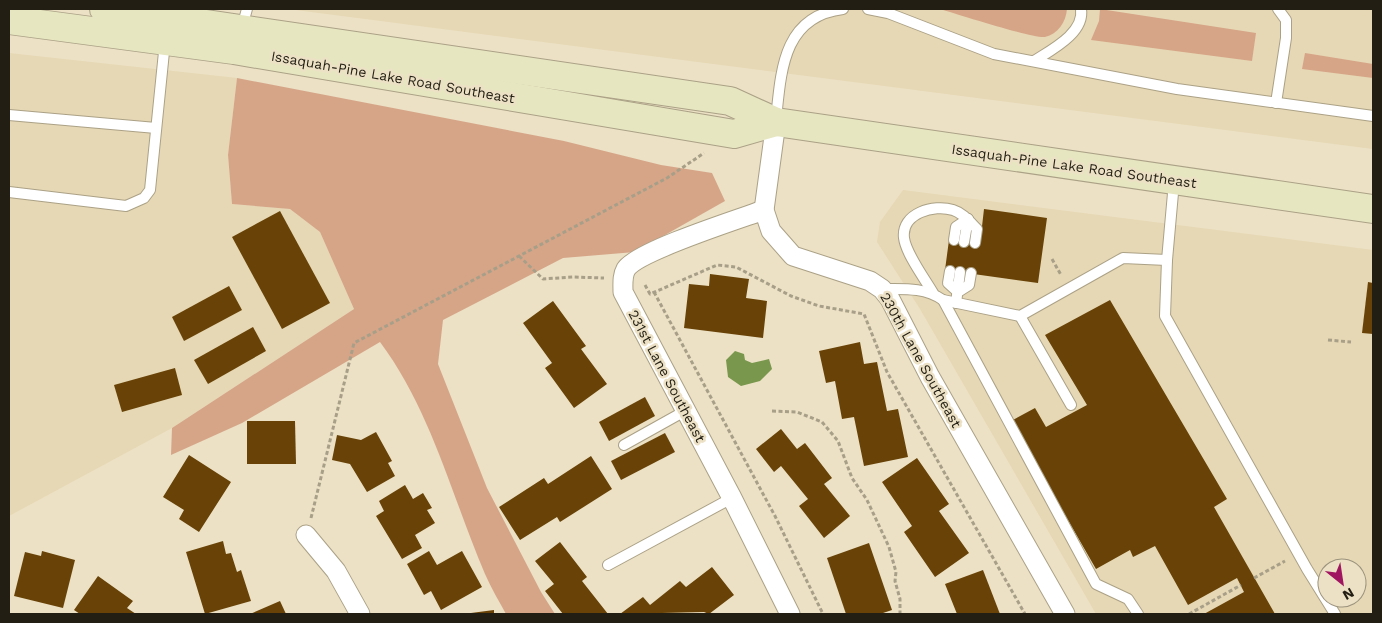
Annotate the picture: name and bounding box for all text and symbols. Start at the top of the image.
street label: Issaquah-Pine Lake Road Southeast [270,48,516,106]
street label: Issaquah-Pine Lake Road Southeast [950,141,1198,191]
street label: 230th Lane Southeast [877,290,965,430]
street label: 231st Lane Southeast [625,307,709,445]
north arrow [1317,558,1367,608]
text: N [1340,585,1357,604]

